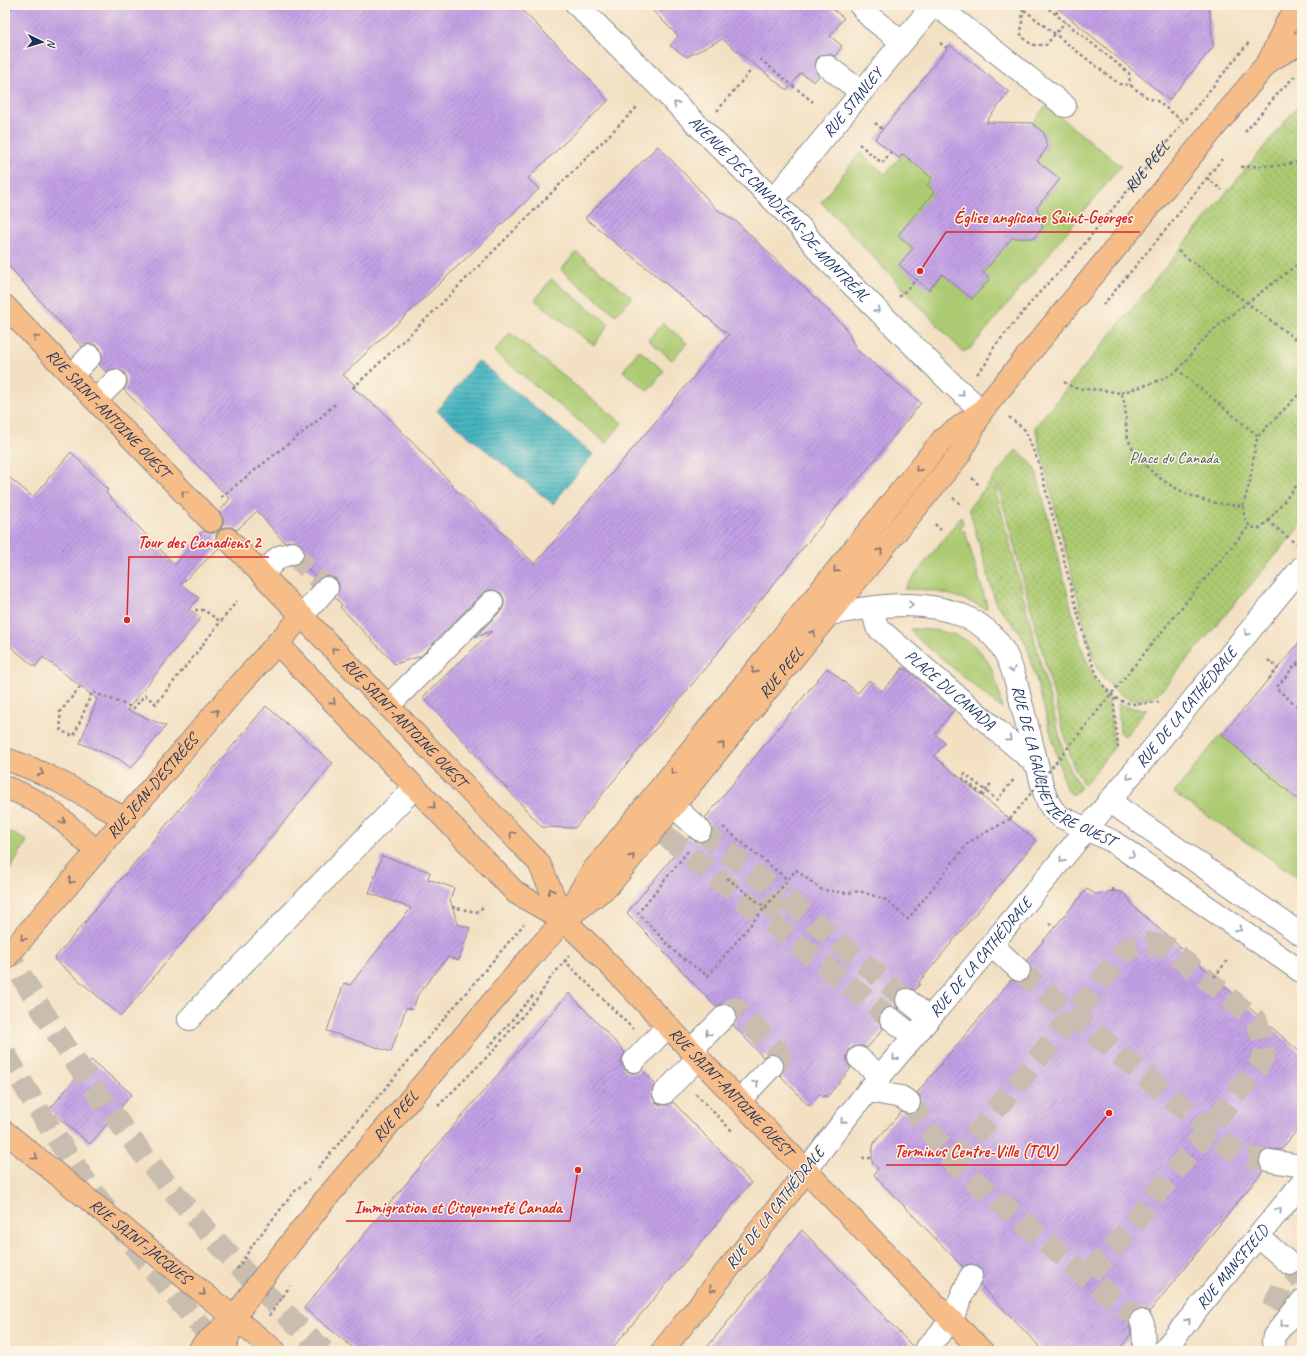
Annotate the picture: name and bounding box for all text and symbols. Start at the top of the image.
north arrow [22,22,62,62]
text: N [45,39,59,49]
street label: RUE STANLEY [819,62,888,141]
one-way arrow [673,101,681,109]
street label: AVENUE DES CANADIENS-DE-MONTRÉAL [685,112,874,307]
street label: RUE PEEL [1121,137,1174,196]
callout: Église anglicane Saint-Georges [946,203,1140,232]
text: Église anglicane Saint-Georges [954,207,1134,228]
one-way arrow [872,305,880,313]
one-way arrow [34,335,41,343]
street label: RUE SAINT-ANTOINE OUEST [42,345,177,485]
one-way arrow [958,389,965,396]
park label: Place du Canada [1129,448,1220,468]
one-way arrow [916,465,923,472]
one-way arrow [182,490,189,498]
callout: Tour des Canadiens 2 [129,528,269,557]
text: Tour des Canadiens 2 [137,532,262,553]
one-way arrow [876,548,883,556]
one-way arrow [834,566,841,573]
one-way arrow [908,601,914,609]
one-way arrow [1245,629,1252,636]
one-way arrow [808,631,815,638]
street label: RUE DE LA CATHÉDRALE [1132,641,1243,771]
street label: RUE PEEL [755,643,808,702]
street label: PLACE DU CANADA [901,646,1000,735]
one-way arrow [332,647,339,655]
street label: RUE SAINT-ANTOINE OUEST [338,654,473,794]
one-way arrow [752,667,759,674]
one-way arrow [1007,667,1016,674]
street label: RUE DE LA GAUCHETIÈRE OUEST [1007,684,1123,853]
one-way arrow [328,697,335,704]
one-way arrow [211,710,218,717]
street label: RUE JEAN-D'ESTRÉES [102,728,205,842]
one-way arrow [1004,735,1011,742]
one-way arrow [718,743,725,750]
one-way arrow [37,768,45,776]
one-way arrow [670,768,677,775]
one-way arrow [1126,772,1133,779]
one-way arrow [428,801,436,809]
one-way arrow [58,816,65,823]
one-way arrow [509,831,517,839]
one-way arrow [1128,850,1135,858]
one-way arrow [627,855,634,862]
one-way arrow [1059,855,1066,862]
one-way arrow [69,877,76,884]
one-way arrow [548,887,556,894]
street label: RUE DE LA CATHÉDRALE [925,892,1038,1021]
one-way arrow [1235,924,1242,932]
one-way arrow [21,933,28,940]
street label: RUE SAINT-ANTOINE OUEST [665,1024,800,1163]
one-way arrow [705,1028,713,1036]
one-way arrow [892,1054,899,1061]
one-way arrow [751,1080,758,1088]
street label: RUE PEEL [369,1087,423,1146]
one-way arrow [840,1116,847,1124]
callout: Terminus Centre-Ville (TCV) [886,1136,1066,1165]
street label: RUE DE LA CATHÉDRALE [721,1141,830,1273]
text: Terminus Centre-Ville (TCV) [894,1141,1059,1162]
one-way arrow [31,1152,38,1159]
callout: Immigration et Citoyenneté Canada [346,1192,570,1221]
street label: RUE SAINT-JACQUES [86,1195,197,1291]
text: Immigration et Citoyenneté Canada [354,1197,564,1218]
one-way arrow [1275,1207,1282,1214]
street label: RUE MANSFIELD [1192,1220,1274,1313]
one-way arrow [710,1284,717,1291]
one-way arrow [198,1289,206,1296]
one-way arrow [1183,1318,1190,1326]
one-way arrow [1281,1320,1288,1327]

